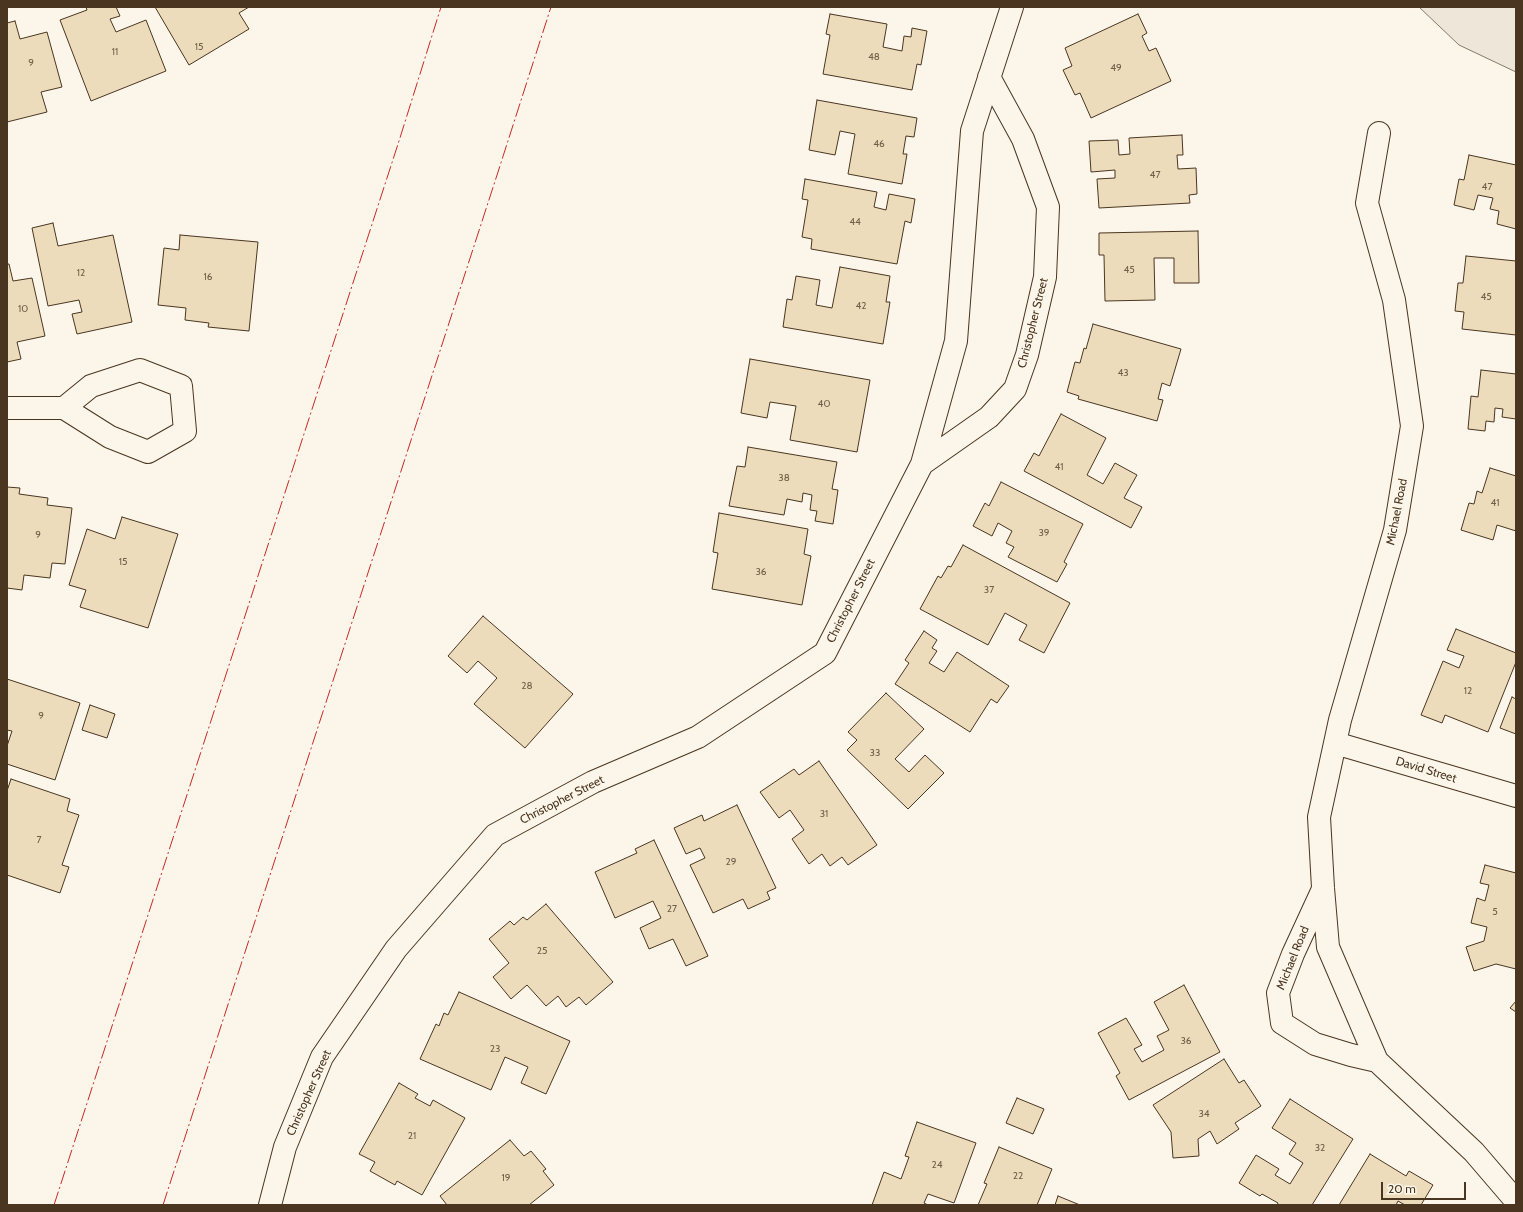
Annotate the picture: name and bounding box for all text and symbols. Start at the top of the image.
house number: 15 [195,41,203,53]
house number: 11 [112,46,118,58]
house number: 48 [868,51,880,63]
house number: 9 [28,57,34,69]
house number: 49 [1110,62,1122,74]
house number: 46 [873,138,885,150]
house number: 47 [1150,169,1160,181]
house number: 47 [1482,181,1492,193]
house number: 44 [849,216,861,228]
house number: 45 [1123,264,1135,276]
house number: 12 [77,267,85,279]
house number: 16 [204,271,212,283]
street label: Christopher Street [1015,276,1051,370]
house number: 45 [1480,291,1492,303]
house number: 42 [855,300,867,312]
house number: 10 [18,303,28,315]
house number: 43 [1117,367,1129,379]
house number: 40 [818,398,830,410]
house number: 41 [1054,461,1064,473]
house number: 38 [778,472,790,484]
street label: Michael Road [1383,477,1411,547]
house number: 41 [1490,497,1500,509]
house number: 39 [1038,527,1050,539]
house number: 9 [35,529,41,541]
house number: 15 [119,556,127,568]
street label: Christopher Street [824,557,878,645]
house number: 36 [755,566,767,578]
house number: 37 [984,584,994,596]
house number: 28 [521,680,533,692]
house number: 12 [1464,685,1472,697]
house number: 9 [38,710,44,722]
house number: 33 [870,747,880,759]
street label: David Street [1394,754,1458,786]
street label: Christopher Street [518,773,606,827]
house number: 31 [820,808,828,820]
house number: 7 [36,834,42,846]
house number: 29 [726,856,736,868]
house number: 27 [667,903,677,915]
house number: 5 [1492,906,1498,918]
street label: Michael Road [1274,924,1312,992]
house number: 25 [537,945,547,957]
house number: 36 [1180,1035,1192,1047]
house number: 23 [490,1043,500,1055]
street label: Christopher Street [284,1048,334,1138]
house number: 34 [1198,1108,1210,1120]
house number: 21 [408,1130,416,1142]
house number: 32 [1315,1142,1325,1154]
house number: 24 [931,1159,943,1171]
house number: 22 [1013,1170,1023,1182]
house number: 19 [502,1172,510,1184]
scale bar [1383,1174,1468,1200]
text: 20 m [1388,1181,1416,1196]

